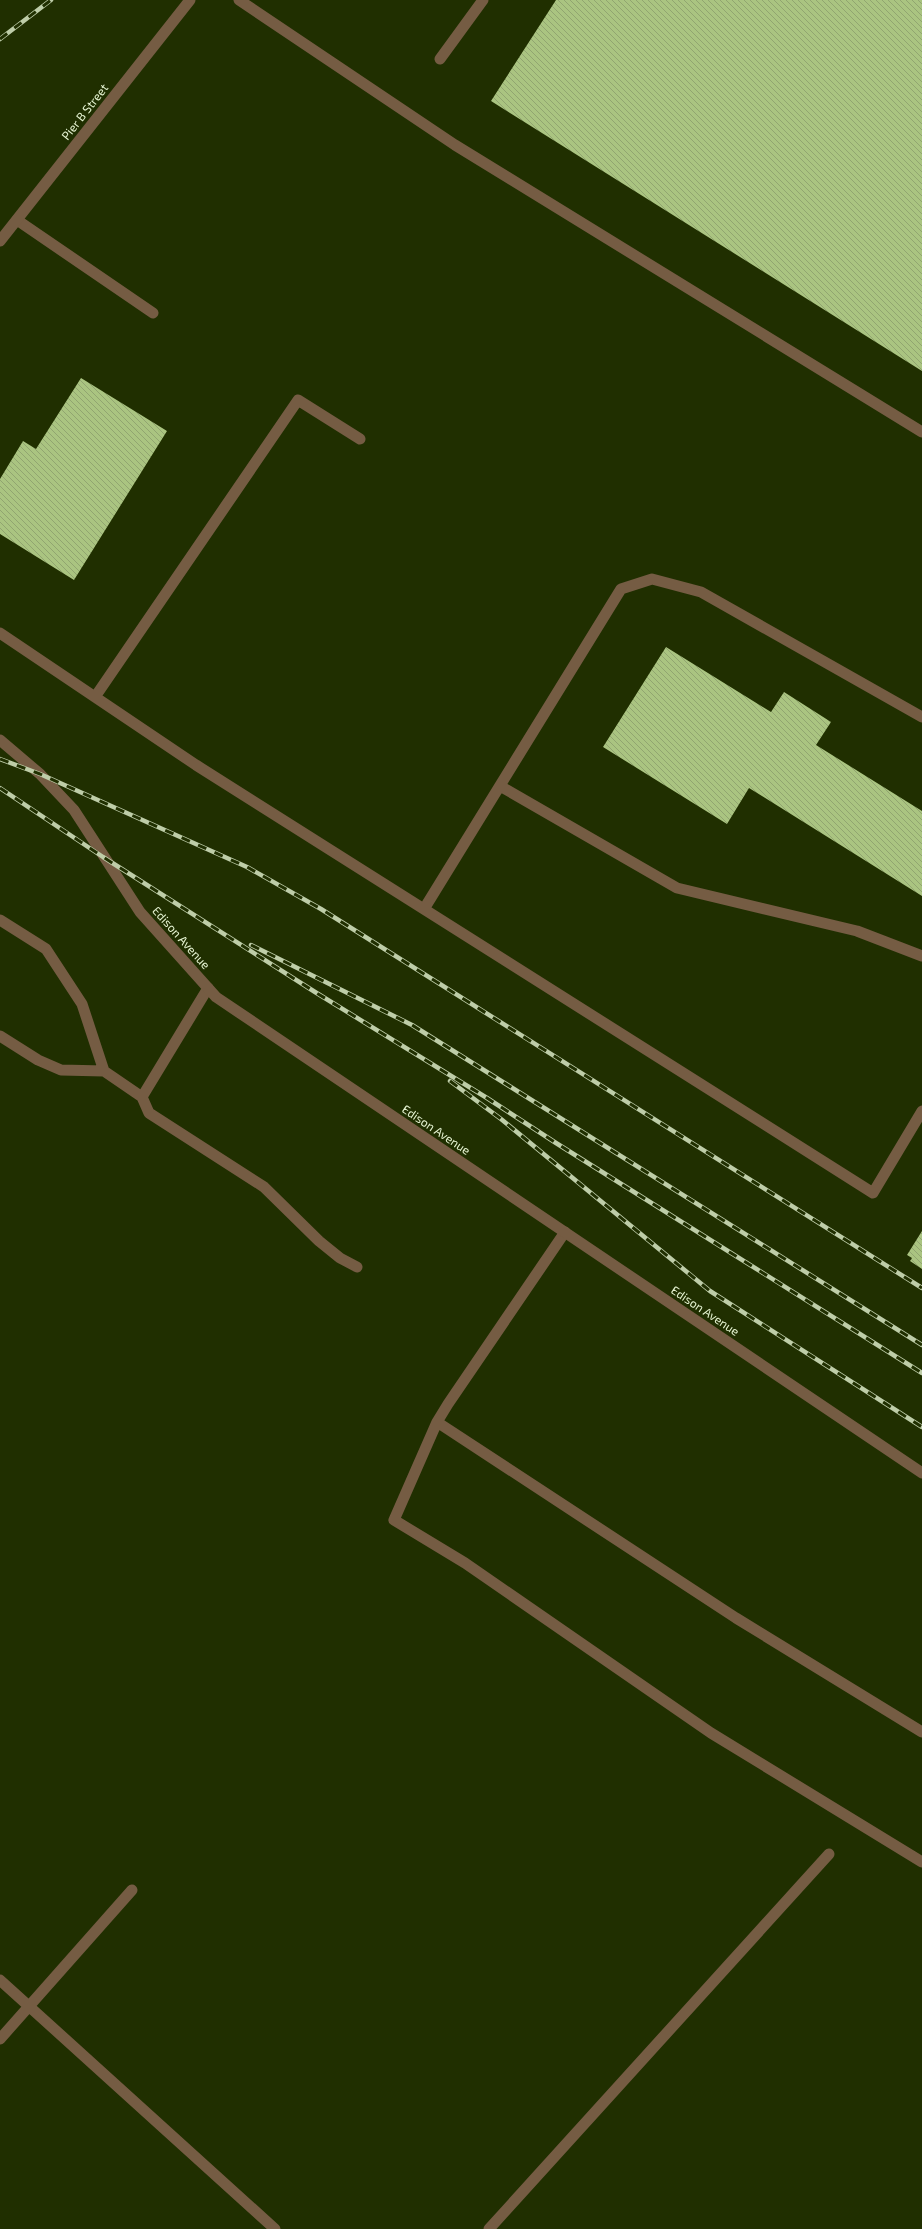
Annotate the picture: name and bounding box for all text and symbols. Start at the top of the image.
street label: Pier B Street [58,80,111,142]
street label: Edison Avenue [150,903,213,971]
street label: Edison Avenue [400,1101,473,1157]
street label: Edison Avenue [669,1282,742,1338]

